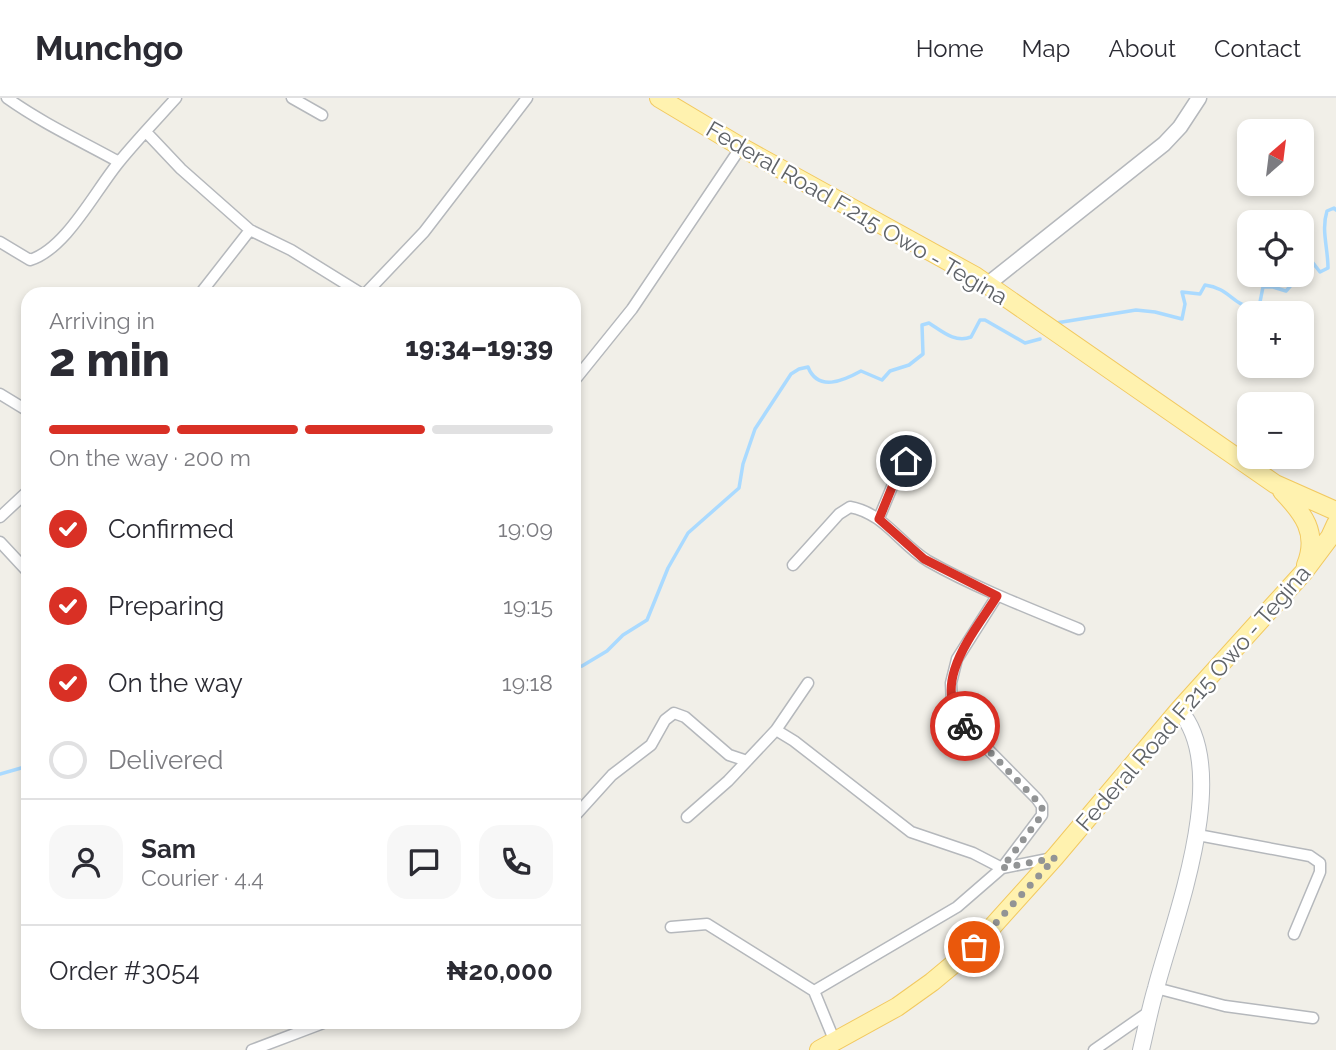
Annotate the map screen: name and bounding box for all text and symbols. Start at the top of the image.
text: Munchgo [35,29,183,68]
text: Home [916,34,984,63]
text: Map [1022,34,1070,63]
text: About [1108,34,1176,63]
text: Contact [1214,34,1301,63]
street label: Federal Road F.215 Owo - Tegina [702,115,1013,310]
north arrow [1237,119,1314,196]
map controls [1237,119,1314,469]
button: locate [1237,210,1314,287]
button: + [1237,301,1314,378]
text: Arriving in [49,307,155,334]
text: 19:34–19:39 [405,332,553,362]
text: 2 min [49,333,170,387]
button: − [1237,392,1314,469]
pin [876,431,936,491]
icon: home [887,442,925,480]
text: On the way · 200 m [49,444,251,471]
icon: check [49,510,87,548]
text: Confirmed [108,514,234,544]
text: 19:09 [498,515,553,542]
street label: Federal Road F.215 Owo - Tegina [1070,559,1315,836]
icon: check [49,587,87,625]
text: Preparing [108,591,224,621]
text: 19:15 [503,592,553,619]
icon: check [49,664,87,702]
text: On the way [108,668,243,698]
text: 19:18 [502,669,553,696]
courier [930,691,1000,761]
icon: bike [946,707,984,745]
text: Delivered [108,745,223,775]
button: person [49,825,123,899]
button: chat [387,825,461,899]
button: phone [479,825,553,899]
text: Sam [141,834,196,864]
text: Courier · 4.4 [141,864,264,891]
pin [944,917,1004,977]
icon: bag [955,928,993,966]
text: Order #3054 [49,956,200,986]
text: ₦20,000 [446,956,553,986]

